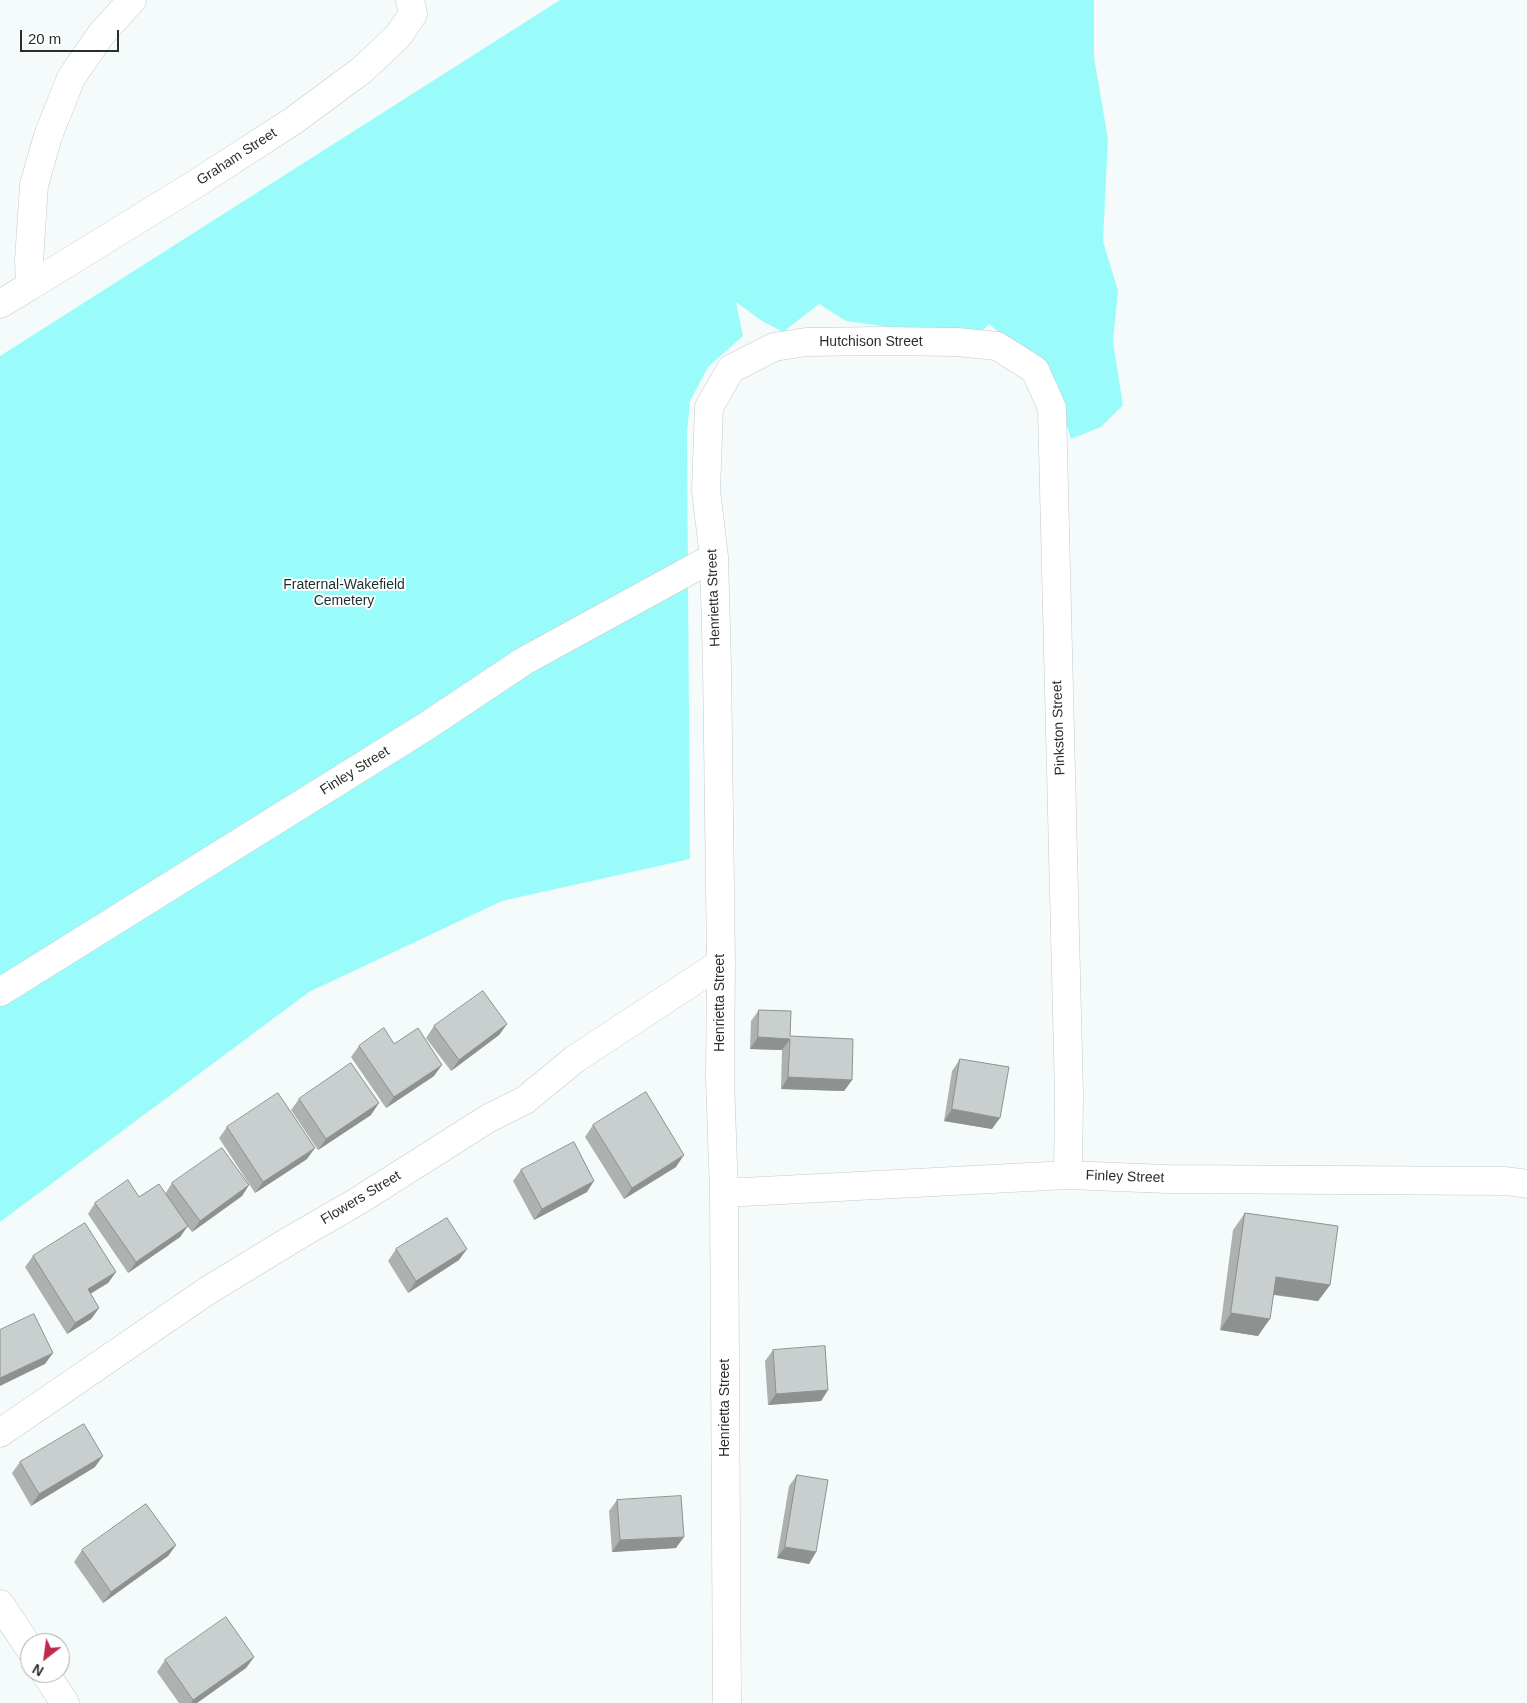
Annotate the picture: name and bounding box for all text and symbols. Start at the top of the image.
scale bar [22,20,121,52]
text: 20 m [28,30,61,47]
street label: Graham Street [194,125,280,189]
street label: Hutchison Street [819,334,923,350]
street label: Henrietta Street [704,549,724,647]
park label: Fraternal-Wakefield Cemetery [283,577,405,610]
street label: Pinkston Street [1049,680,1069,776]
street label: Finley Street [317,743,393,799]
street label: Henrietta Street [712,954,728,1052]
street label: Finley Street [1085,1167,1165,1187]
street label: Flowers Street [318,1168,404,1228]
street label: Henrietta Street [717,1359,733,1457]
north arrow [20,1633,70,1683]
text: N [30,1661,46,1680]

